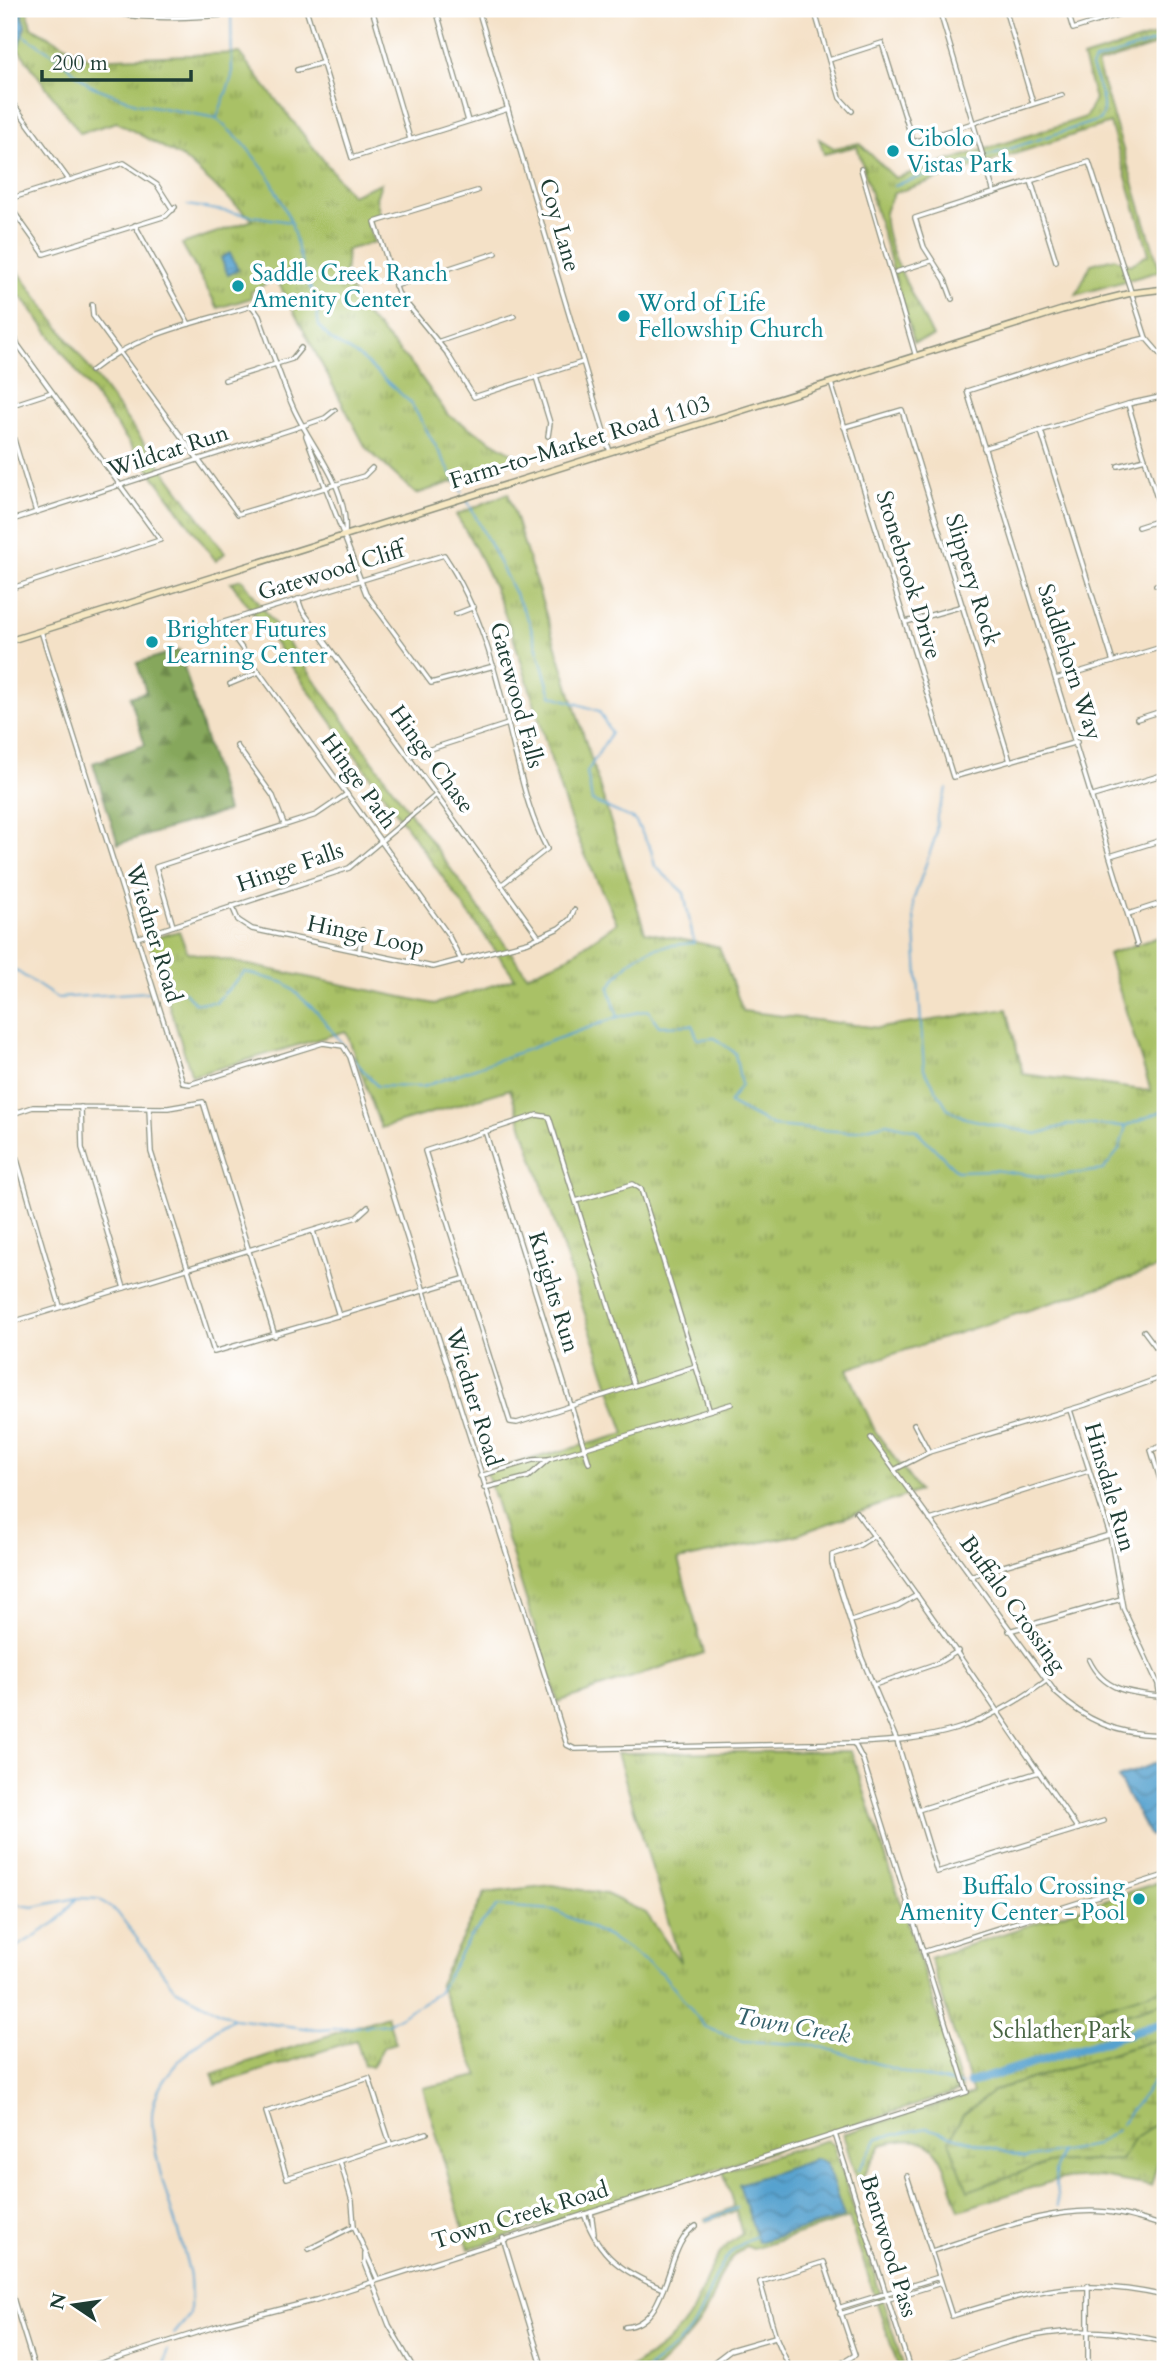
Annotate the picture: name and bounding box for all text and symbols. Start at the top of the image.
scale bar [42,38,191,82]
text: 200 m [52,49,108,78]
place label: Cibolo Vistas Park [907,123,1014,180]
marker: Cibolo Vistas Park [885,143,901,159]
street label: Coy Lane [532,175,588,275]
place label: Saddle Creek Ranch Amenity Center [252,258,448,315]
marker: Saddle Creek Ranch Amenity Center [230,278,246,294]
place label: Word of Life Fellowship Church [637,288,824,345]
marker: Word of Life Fellowship Church [616,308,632,324]
street label: Farm-to-Market Road 1103 [446,388,714,496]
street label: Wildcat Run [103,417,232,485]
street label: Stonebrook Drive [869,487,949,663]
street label: Slippery Rock [938,510,1008,651]
street label: Gatewood Cliff [254,533,412,608]
street label: Saddlehorn Way [1030,580,1110,744]
place label: Brighter Futures Learning Center [166,614,328,671]
street label: Gatewood Falls [483,619,551,771]
marker: Brighter Futures Learning Center [144,634,160,650]
street label: Hinge Chase [382,699,482,819]
street label: Hinge Path [314,727,405,836]
street label: Hinge Falls [233,834,347,900]
street label: Wiedner Road [118,859,190,1007]
street label: Hinge Loop [304,907,428,963]
street label: Knights Run [521,1228,587,1356]
street label: Wiedner Road [438,1323,510,1471]
street label: Hinsdale Run [1077,1419,1143,1555]
street label: Buffalo Crossing [953,1529,1073,1679]
place label: Buffalo Crossing Amenity Center - Pool [899,1871,1125,1928]
marker: Buffalo Crossing Amenity Center - Pool [1131,1891,1147,1907]
water label: Town Creek [733,2000,853,2052]
park label: Schlather Park [992,2015,1132,2046]
street label: Bentwood Pass [853,2171,925,2321]
street label: Town Creek Road [428,2173,613,2257]
north arrow [38,2270,108,2340]
text: N [44,2290,73,2312]

